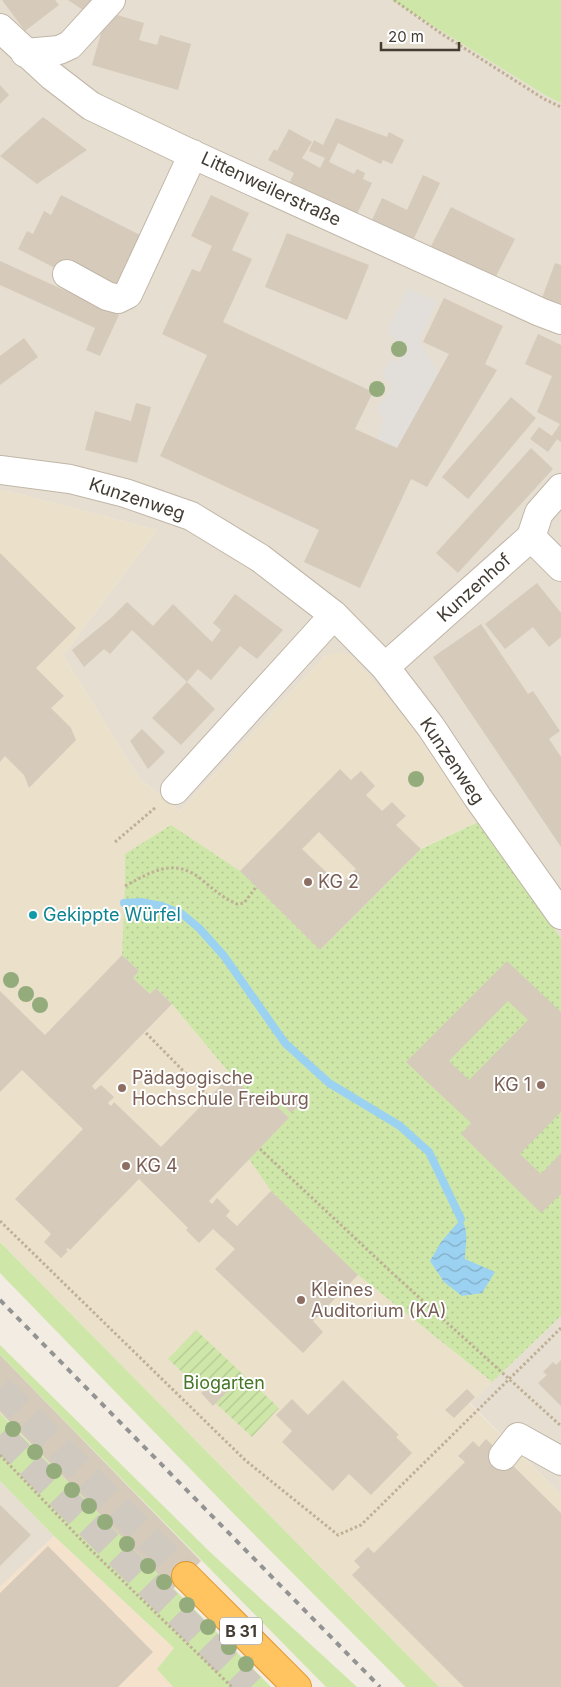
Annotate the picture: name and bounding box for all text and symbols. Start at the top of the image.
scale bar [381,20,458,52]
text: 20 m [388,27,424,46]
street label: Littenweilerstraße [198,147,344,230]
street label: Kunzenweg [87,473,188,524]
street label: Kunzenhof [433,549,515,626]
street label: Kunzenweg [416,714,489,808]
place label: KG 2 [318,871,359,892]
marker: KG 2 [302,876,314,888]
place label: Gekippte Würfel [43,904,181,925]
marker: Gekippte Würfel [27,909,39,921]
place label: Pädagogische Hochschule Freiburg [132,1067,309,1109]
place label: KG 1 [494,1074,531,1095]
marker: KG 1 [535,1079,547,1091]
marker: Pädagogische Hochschule Freiburg [116,1082,128,1094]
place label: KG 4 [136,1155,178,1176]
marker: KG 4 [120,1160,132,1172]
place label: Kleines Auditorium (KA) [311,1279,446,1321]
marker: Kleines Auditorium (KA) [295,1294,307,1306]
park label: Biogarten [183,1372,265,1393]
road number: B 31 [220,1618,262,1644]

